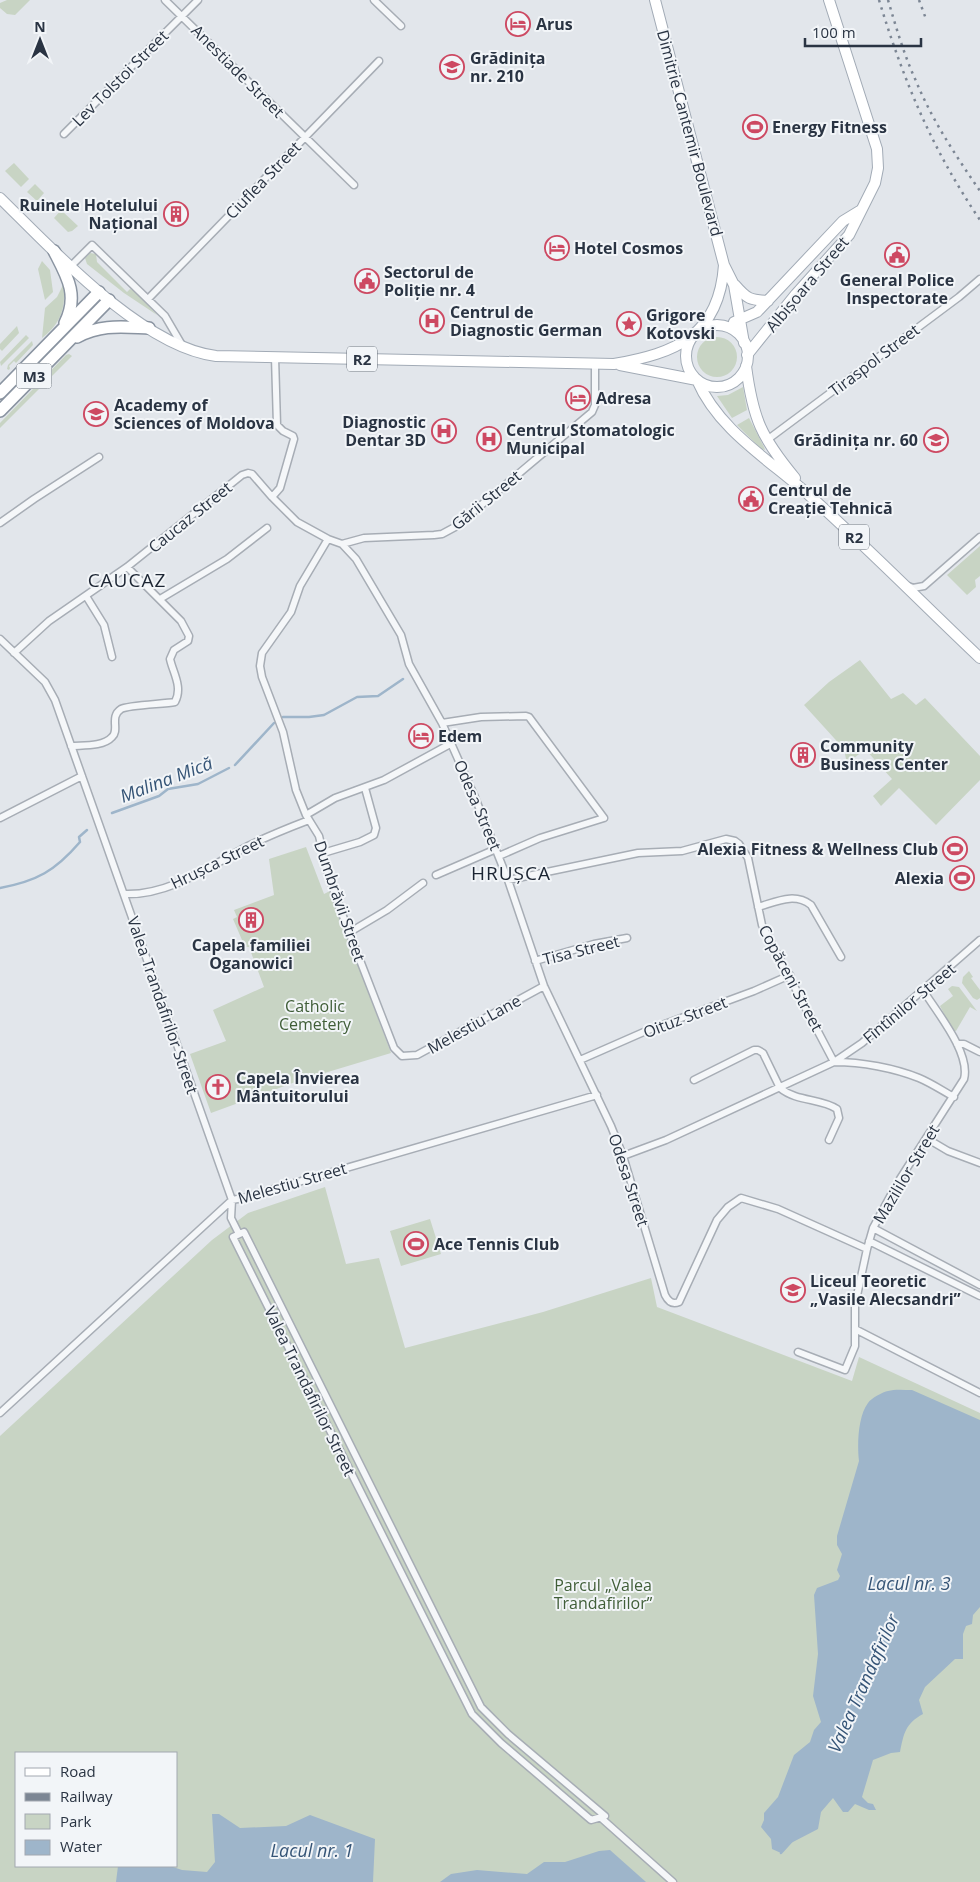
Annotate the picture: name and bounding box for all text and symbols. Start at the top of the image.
hotel icon: Arus [505,11,531,37]
place label: Arus [536,13,573,35]
north arrow [15,15,65,65]
scale bar [805,15,921,47]
text: N [34,17,46,36]
street label: Anestiade Street [187,20,289,122]
text: 100 m [812,22,856,42]
street label: Lev Tolstoi Street [67,25,173,131]
street label: Dimitrie Cantemir Boulevard [652,27,728,239]
place label: Grădinița nr. 210 [470,47,546,87]
school or university icon: Grădinița nr. 210 [439,54,465,80]
sports icon: Energy Fitness [742,114,768,140]
place label: Energy Fitness [772,116,887,138]
street label: Ciuflea Street [220,136,306,224]
place label: Ruinele Hotelului Național [19,194,158,234]
building icon: Ruinele Hotelului Național [163,201,189,227]
street label: Albișoara Street [761,231,854,336]
hotel icon: Hotel Cosmos [544,235,570,261]
place label: Hotel Cosmos [574,237,683,259]
public building icon: General Police Inspectorate [884,242,910,268]
place label: Sectorul de Poliție nr. 4 [384,261,475,301]
public building icon: Sectorul de Poliție nr. 4 [354,268,380,294]
place label: General Police Inspectorate [840,269,954,309]
place label: Centrul de Diagnostic German [450,301,602,341]
place label: Grigore Kotovski [646,304,715,344]
hospital icon: Centrul de Diagnostic German [419,308,445,334]
place icon: Grigore Kotovski [616,311,642,337]
street label: Tiraspol Street [824,318,924,401]
road number: R2 [347,346,377,372]
road number: M3 [16,364,52,388]
hotel icon: Adresa [565,385,591,411]
place label: Adresa [596,387,652,409]
place label: Academy of Sciences of Moldova [114,394,275,434]
school or university icon: Academy of Sciences of Moldova [83,401,109,427]
place label: Diagnostic Dentar 3D [342,411,426,451]
hospital icon: Diagnostic Dentar 3D [431,418,457,444]
place label: Centrul Stomatologic Municipal [506,419,675,459]
hospital icon: Centrul Stomatologic Municipal [476,426,502,452]
school or university icon: Grădinița nr. 60 [923,427,949,453]
place label: Grădinița nr. 60 [794,429,918,451]
street label: Gării Street [446,465,526,535]
street label: Caucaz Street [144,476,237,558]
place label: Centrul de Creație Tehnică [768,479,893,519]
public building icon: Centrul de Creație Tehnică [738,486,764,512]
road number: R2 [839,524,869,550]
district label: CAUCAZ [88,567,166,593]
hotel icon: Edem [408,723,434,749]
place label: Edem [438,725,482,747]
place label: Community Business Center [820,735,948,775]
building icon: Community Business Center [790,742,816,768]
water label: Malina Mică [116,750,216,808]
street label: Odesa Street [449,756,507,854]
street label: Hrușca Street [167,830,268,894]
sports icon: Alexia Fitness & Wellness Club [942,836,968,862]
street label: Dumbrăvii Street [309,838,371,965]
place label: Alexia Fitness & Wellness Club [697,838,938,860]
district label: HRUȘCA [471,860,551,886]
sports icon: Alexia [949,865,975,891]
place label: Alexia [895,867,944,889]
building icon: Capela familiei Oganowici [238,907,264,933]
street label: Valea Trandafirilor Street [122,913,204,1097]
street label: Copăceni Street [754,921,828,1035]
street label: Tisa Street [540,930,622,970]
place label: Capela familiei Oganowici [192,934,310,974]
street label: Fîntînilor Street [858,958,960,1048]
street label: Melestiu Lane [423,989,525,1059]
street label: Oituz Street [640,991,730,1043]
park label: Catholic Cemetery [279,995,352,1035]
place label: Capela Învierea Mântuitorului [236,1067,360,1107]
church icon: Capela Învierea Mântuitorului [205,1074,231,1100]
street label: Mazililor Street [868,1120,944,1228]
street label: Odesa Street [604,1131,654,1230]
street label: Melestiu Street [235,1157,349,1209]
sports icon: Ace Tennis Club [403,1231,429,1257]
place label: Ace Tennis Club [434,1233,559,1255]
place label: Liceul Teoretic „Vasile Alecsandri” [810,1270,961,1310]
school or university icon: Liceul Teoretic „Vasile Alecsandri” [780,1277,806,1303]
street label: Valea Trandafirilor Street [259,1302,361,1480]
water label: Lacul nr. 3 [867,1571,951,1595]
park label: Parcul „Valea Trandafirilor” [554,1574,653,1614]
water label: Valea Trandafirilor [822,1609,905,1756]
legend [15,1752,178,1867]
text: Road [60,1761,96,1781]
text: Railway [60,1786,113,1806]
text: Park [60,1811,91,1831]
text: Water [60,1836,102,1856]
water label: Lacul nr. 1 [270,1838,354,1862]

